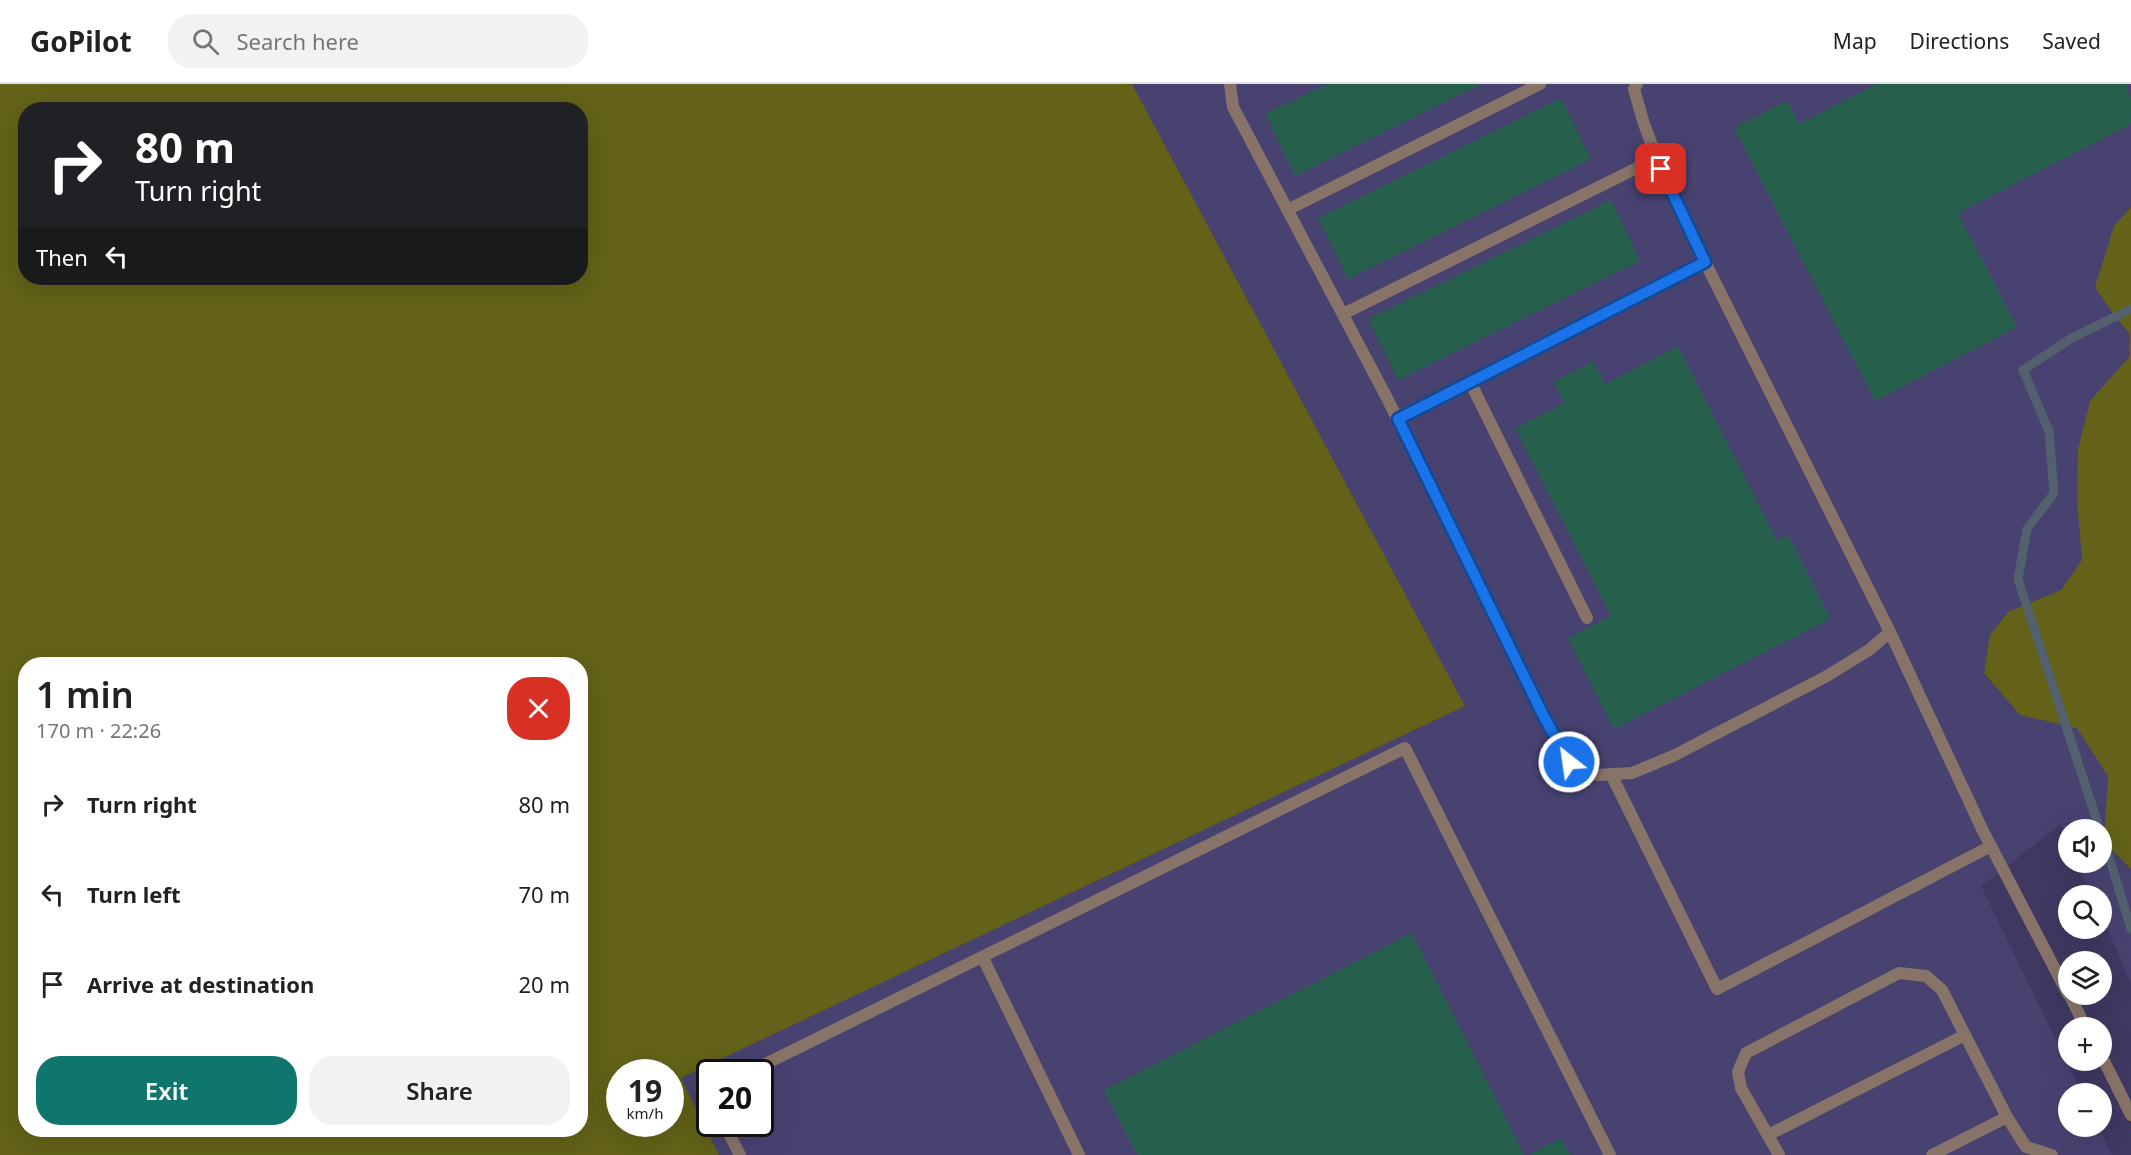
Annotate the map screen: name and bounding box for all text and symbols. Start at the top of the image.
search box [168,14,588,68]
text: GoPilot [30,22,132,60]
icon: search [189,25,222,58]
text: Search here [237,26,359,56]
text: Map [1833,27,1877,55]
text: Directions [1910,27,2009,55]
text: Saved [2042,27,2101,55]
text: 80 m [135,118,235,175]
icon: right [36,126,114,204]
pin [1635,143,1686,194]
icon: arrive [1644,152,1677,185]
text: Turn right [135,172,261,209]
icon: left [100,240,133,273]
text: Then [36,242,88,272]
text: 1 min [36,670,134,719]
button: close [507,677,570,740]
text: 170 m · 22:26 [36,717,161,744]
position arrow [1537,730,1601,794]
icon: right [36,788,69,821]
text: Turn right [87,789,197,819]
text: 80 m [519,789,570,819]
map controls [2058,819,2112,1137]
button: sound [2058,819,2112,873]
icon: left [36,878,69,911]
text: Turn left [87,879,181,909]
text: 70 m [519,879,570,909]
button: search [2058,885,2112,939]
button: layers [2058,951,2112,1005]
icon: arrive [36,968,69,1001]
text: Arrive at destination [87,969,314,999]
text: 20 m [519,969,570,999]
button: + [2058,1017,2112,1071]
button: Exit [36,1056,297,1125]
button: Share [309,1056,570,1125]
speed limit sign: 20 [696,1059,774,1137]
text: 19 [628,1070,662,1111]
button: − [2058,1083,2112,1137]
text: km/h [627,1103,663,1123]

